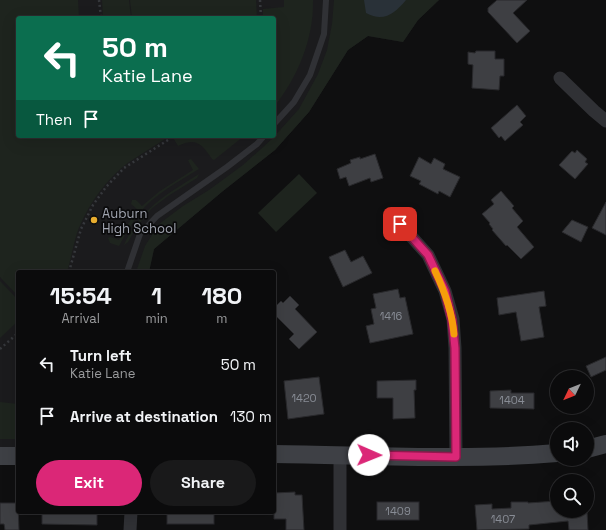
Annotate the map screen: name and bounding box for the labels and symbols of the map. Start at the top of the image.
place label: Auburn High School [102,205,176,237]
pin [383,207,417,241]
marker: Auburn High School [89,215,99,225]
house number: 1416 [380,309,403,323]
north arrow [550,370,594,414]
house number: 1420 [291,391,317,405]
house number: 1404 [499,393,525,407]
position arrow [348,434,390,476]
house number: 1409 [385,504,411,518]
house number: 1407 [491,512,515,526]

